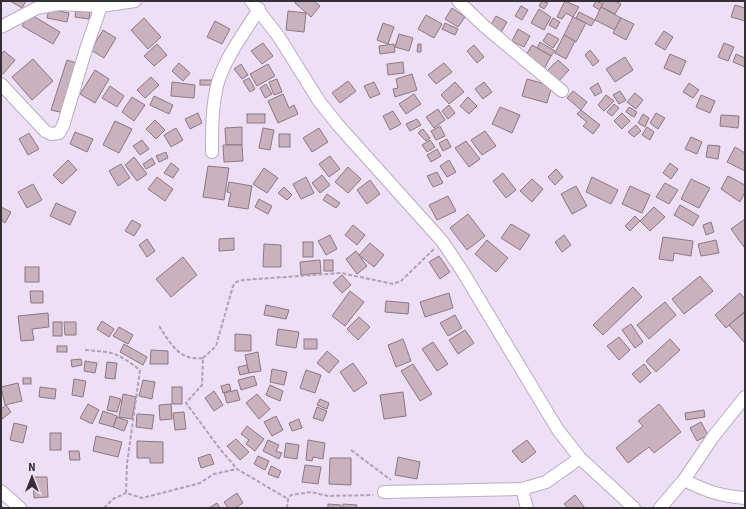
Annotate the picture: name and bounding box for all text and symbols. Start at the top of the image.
north arrow [12,457,52,497]
text: N [28,460,36,475]

